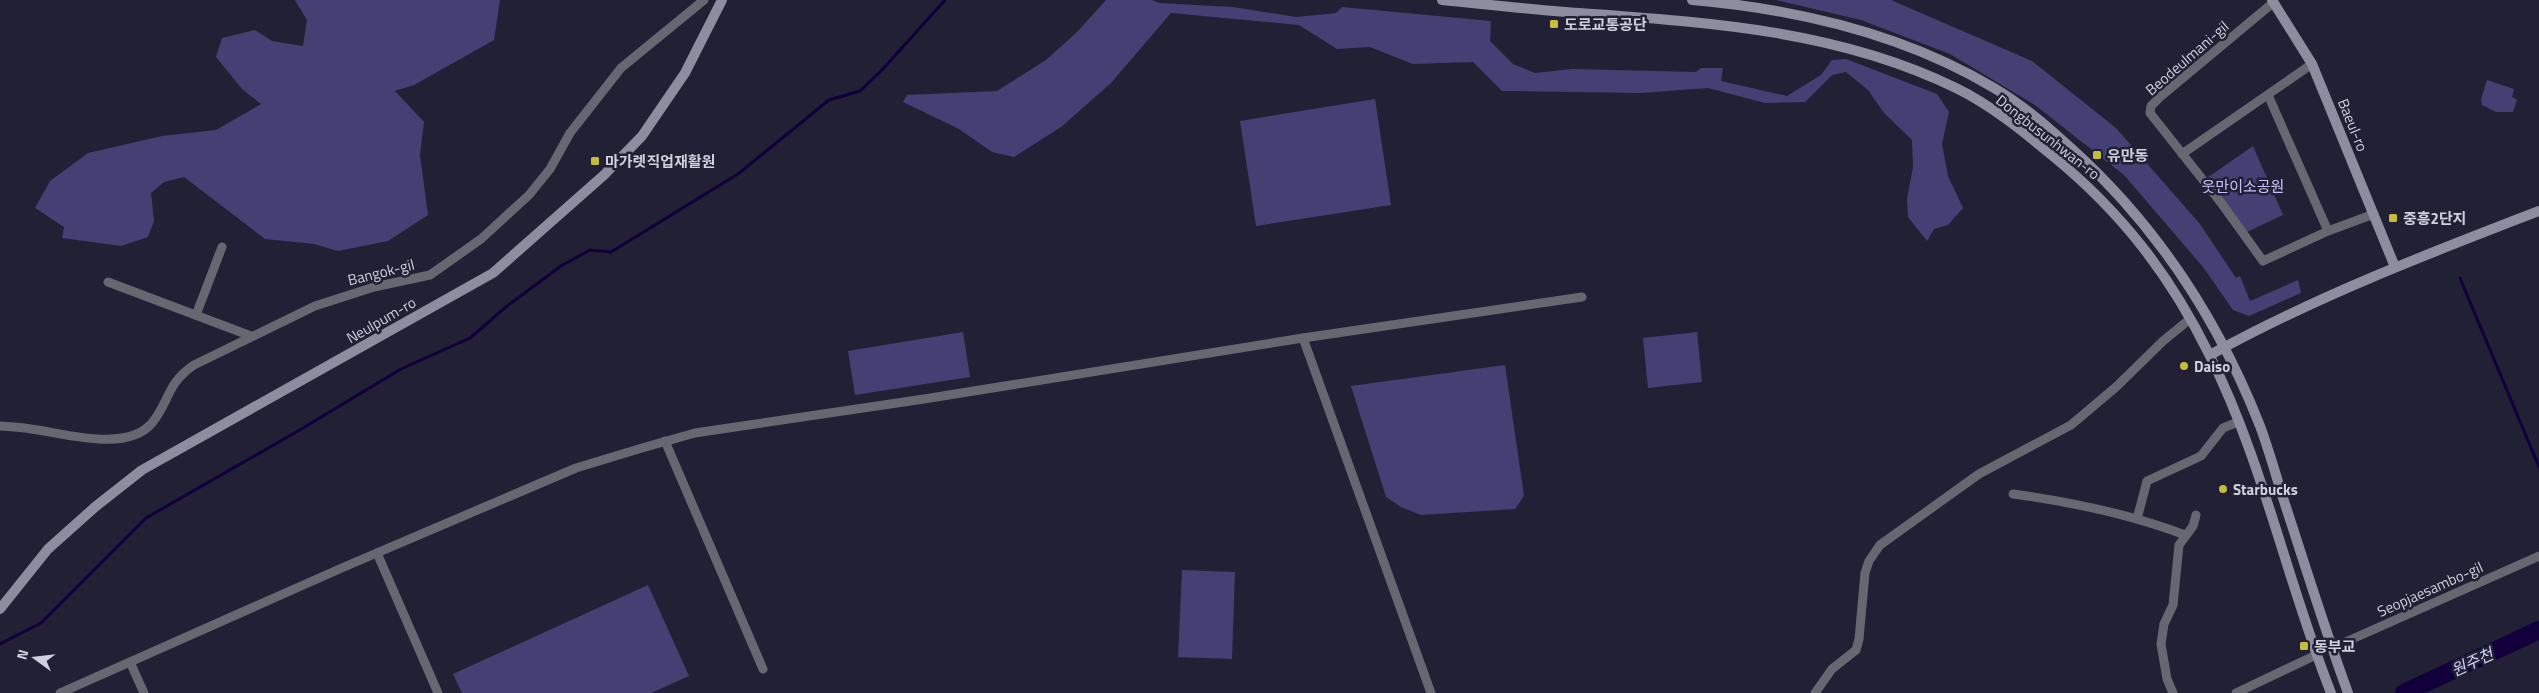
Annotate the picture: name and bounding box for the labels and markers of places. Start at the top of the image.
place label: 도로교통공단 [1564,13,1647,36]
marker: 도로교통공단 [1548,18,1560,30]
place label: 유만동 [2107,144,2149,167]
marker: 유만동 [2091,149,2103,161]
place label: 마가렛직업재활원 [605,150,715,173]
marker: 마가렛직업재활원 [589,155,601,167]
place label: 중흥2단지 [2403,207,2467,230]
marker: 중흥2단지 [2387,212,2399,224]
place label: Daiso [2194,355,2230,378]
marker: Daiso [2178,360,2190,372]
place label: Starbucks [2233,478,2298,501]
marker: Starbucks [2217,483,2229,495]
place label: 동부교 [2314,635,2356,658]
marker: 동부교 [2298,640,2310,652]

